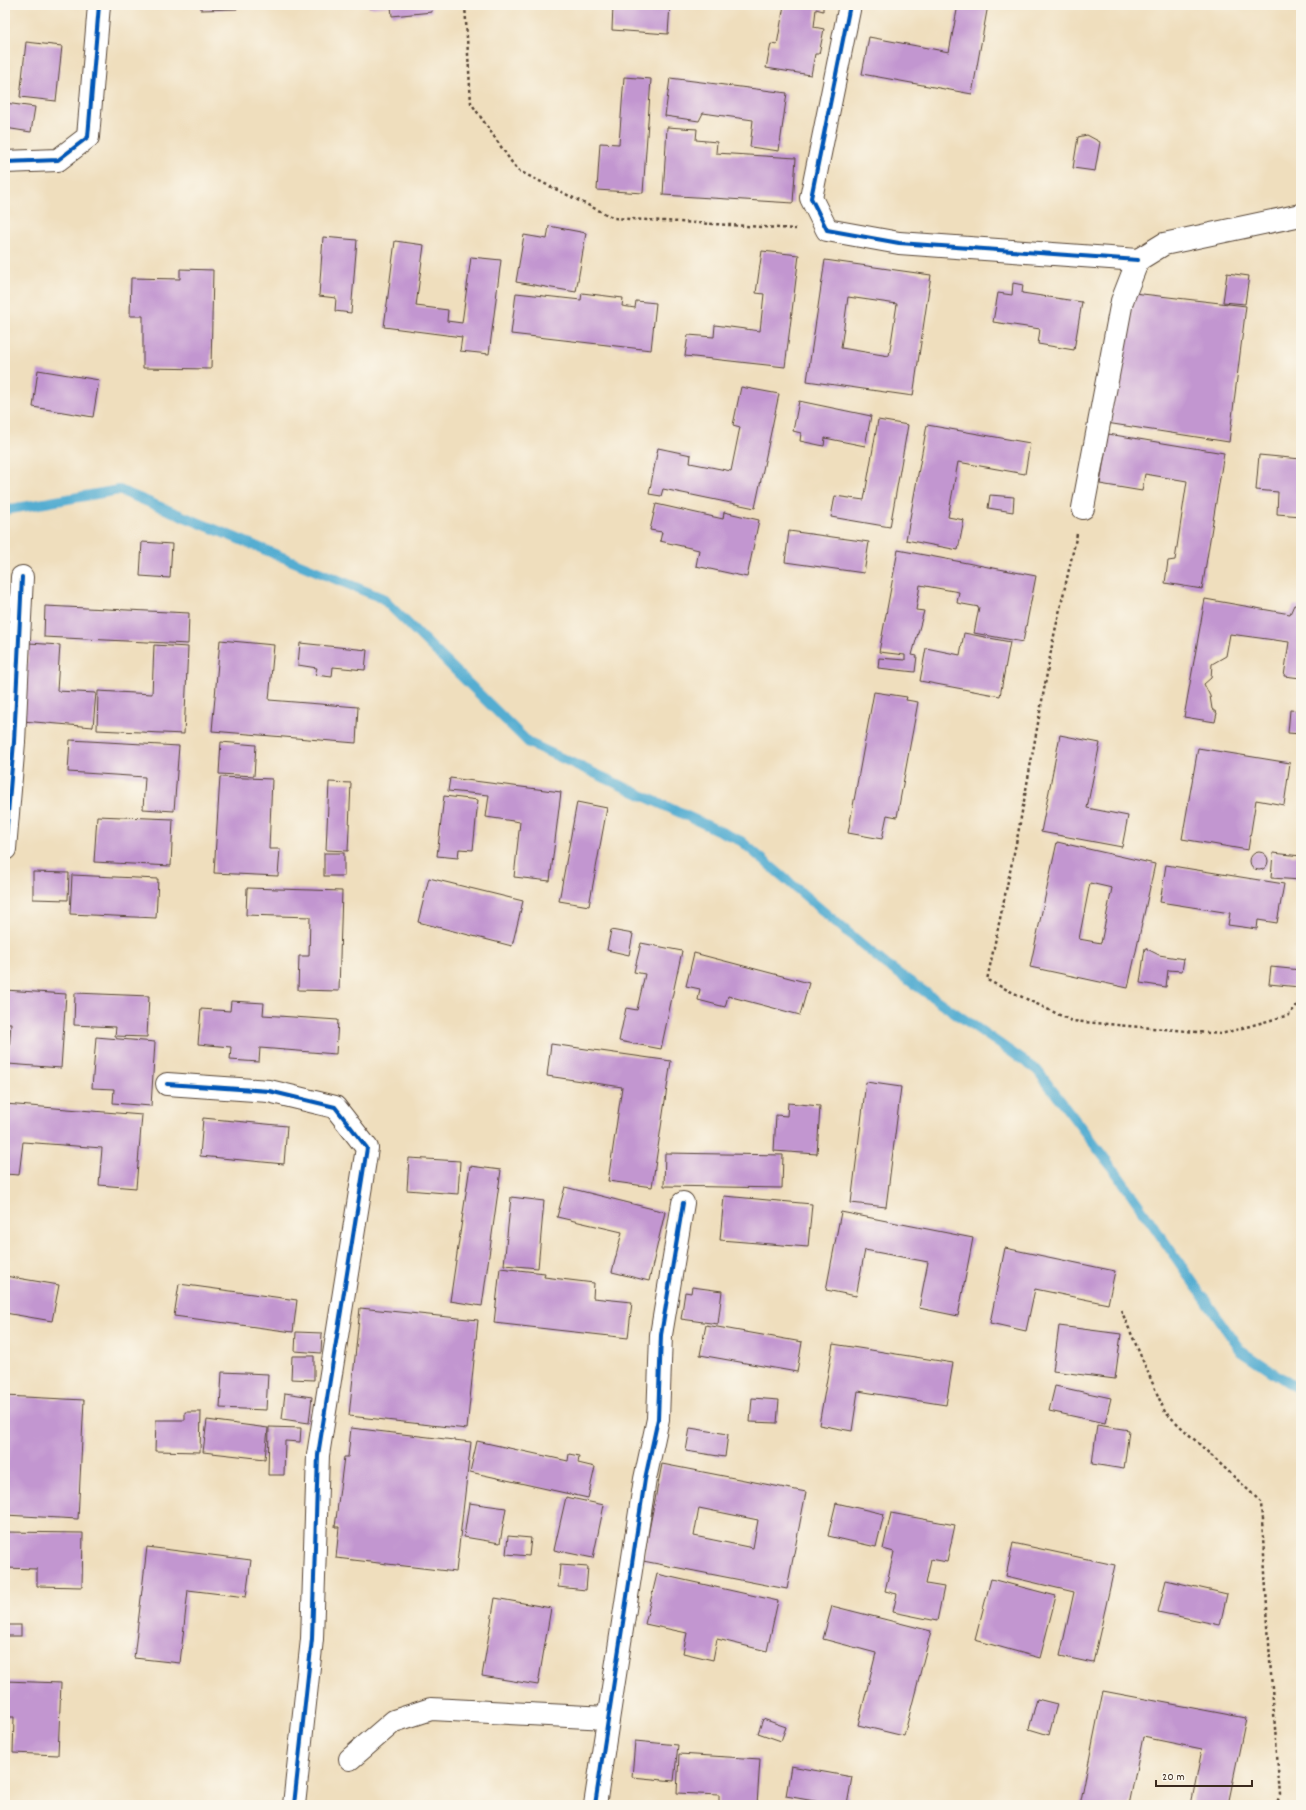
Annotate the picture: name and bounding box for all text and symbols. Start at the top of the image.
scale bar [1156,1762,1252,1788]
text: 20 m [1162,1769,1185,1786]

